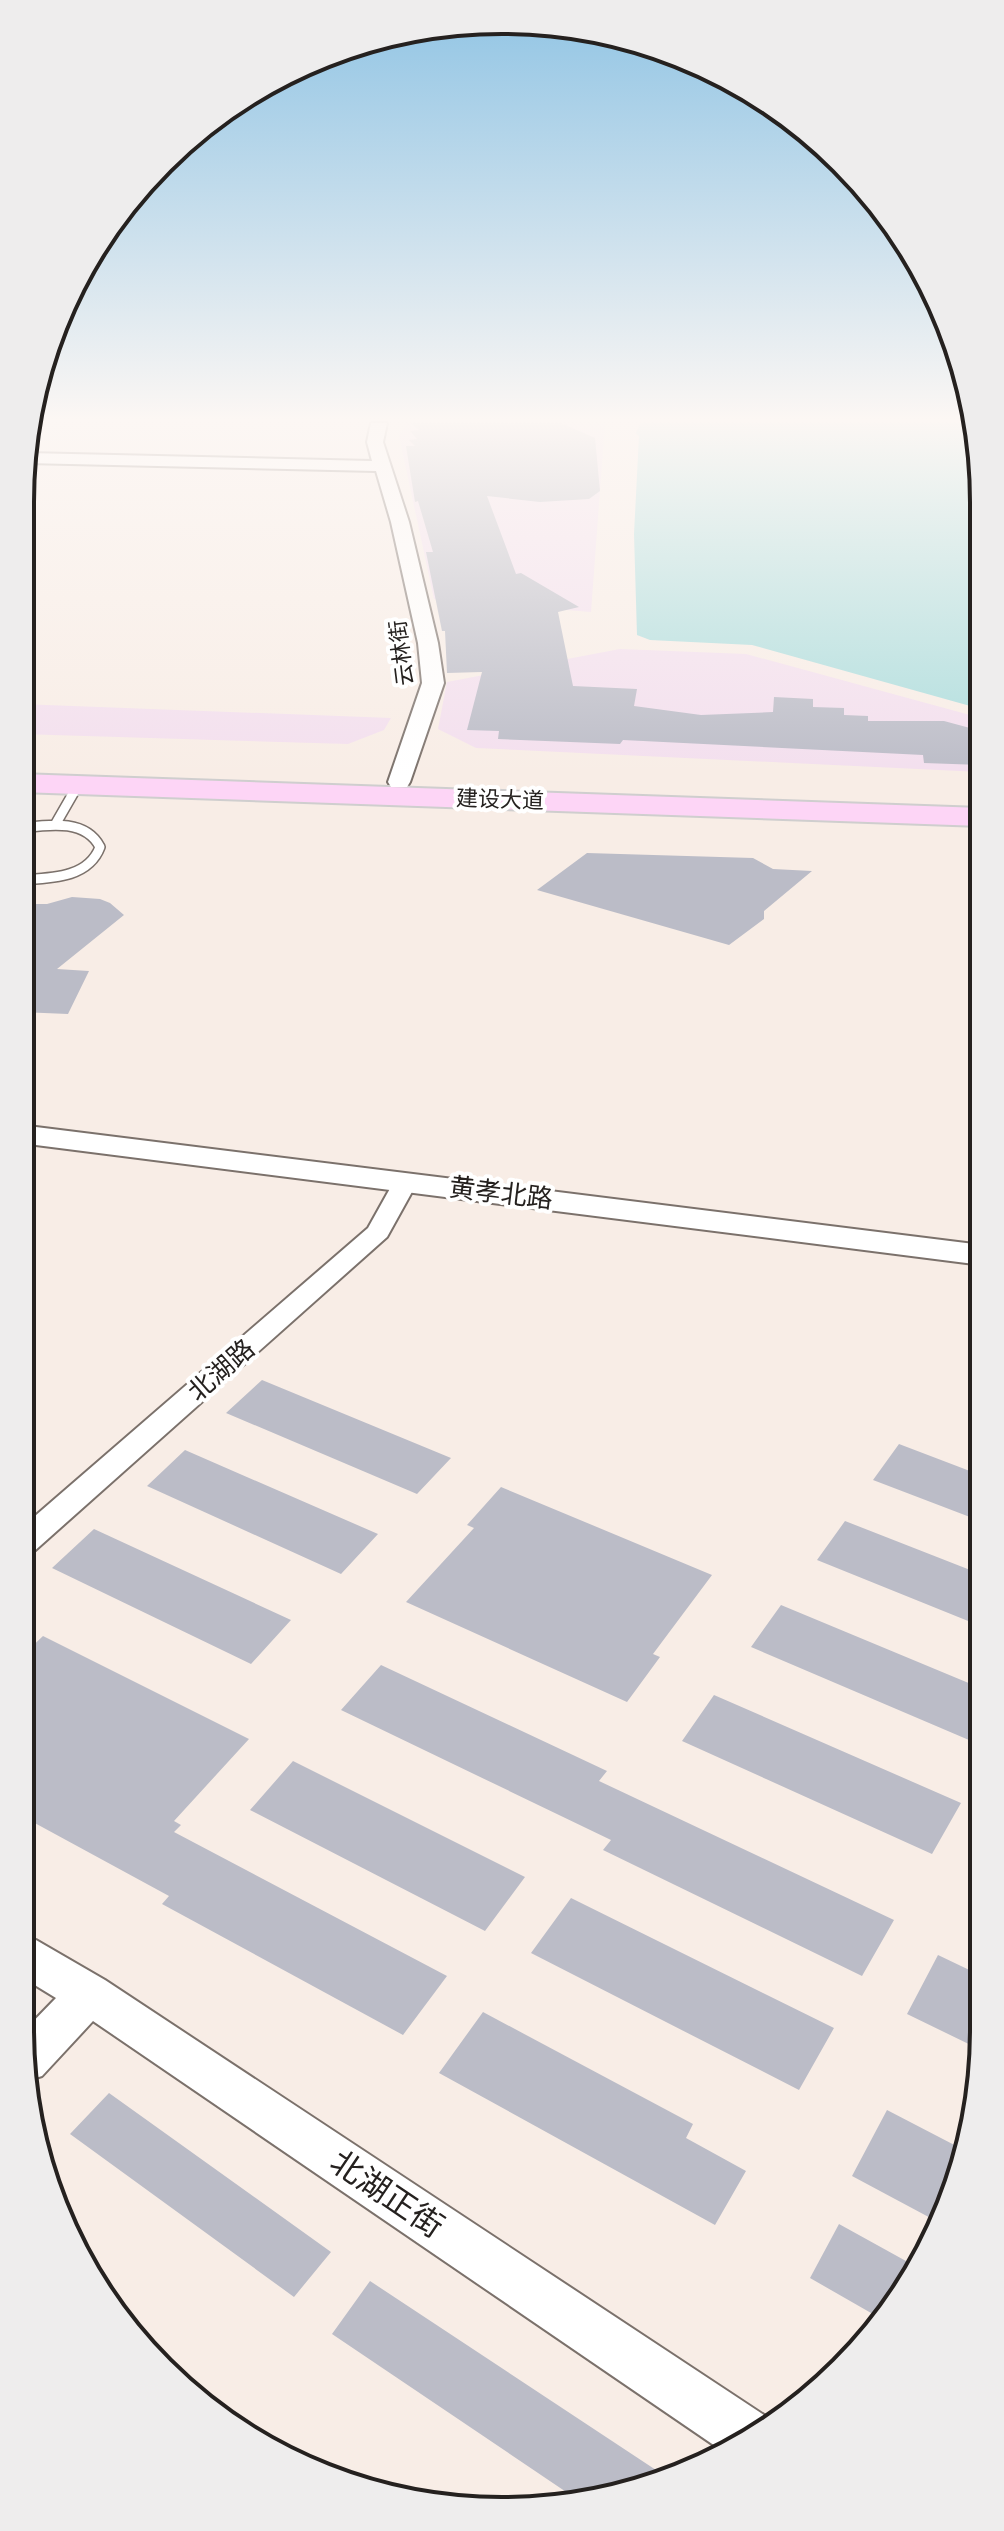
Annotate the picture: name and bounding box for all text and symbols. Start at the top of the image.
street label: 云林街 [383,619,419,687]
street label: 建设大道 [456,783,544,815]
street label: 黄孝北路 [447,1170,555,1216]
street label: 北湖路 [180,1332,262,1408]
street label: 北湖正街 [323,2142,451,2246]

